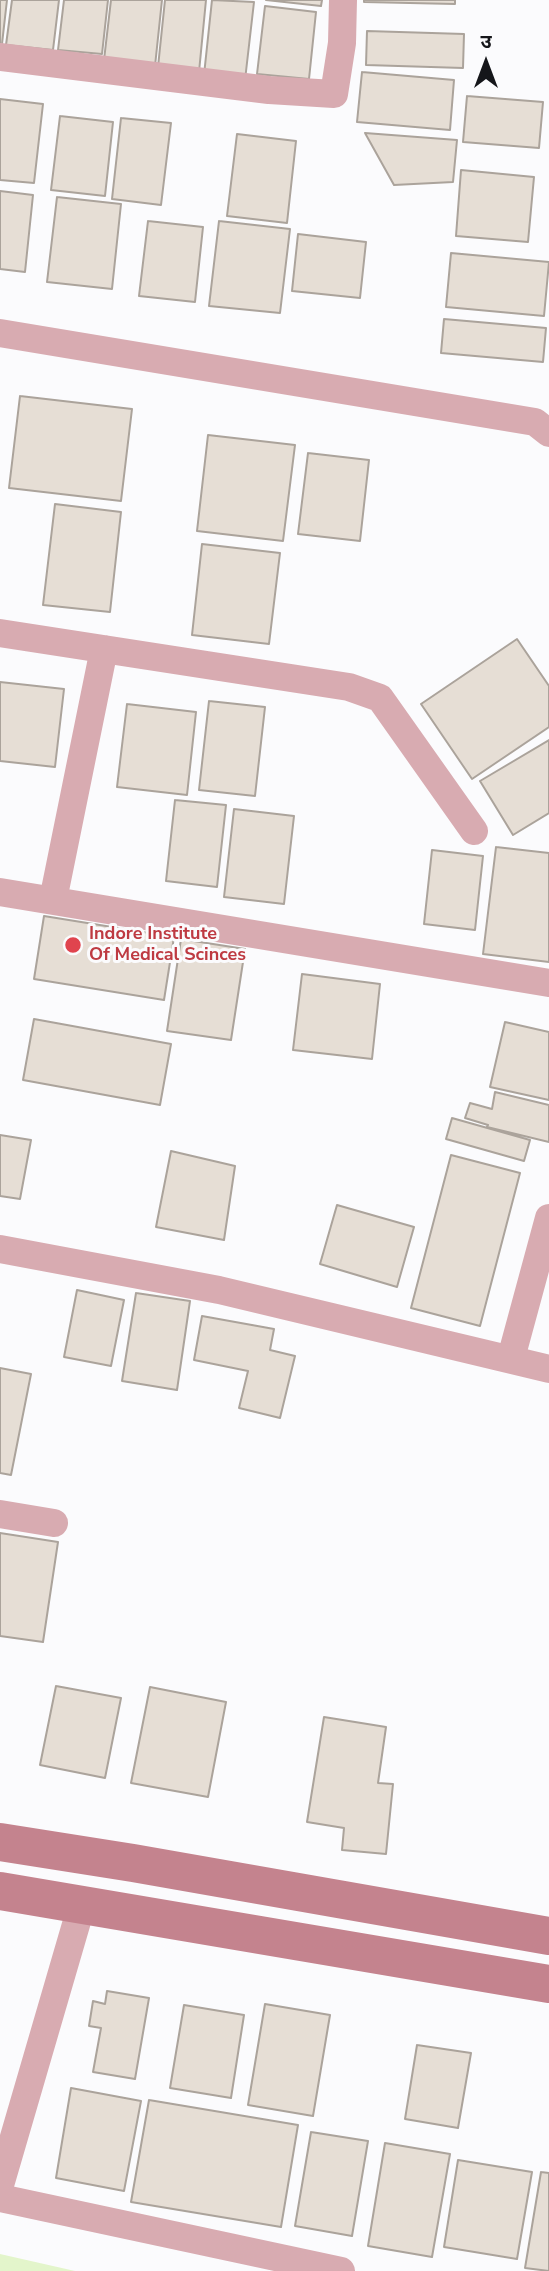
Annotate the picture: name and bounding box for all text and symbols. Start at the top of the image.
north arrow [451,28,521,98]
text: उ [480,29,492,55]
place label: Indore Institute Of Medical Scinces [89,924,246,967]
marker: Indore Institute Of Medical Scinces [63,935,83,955]

